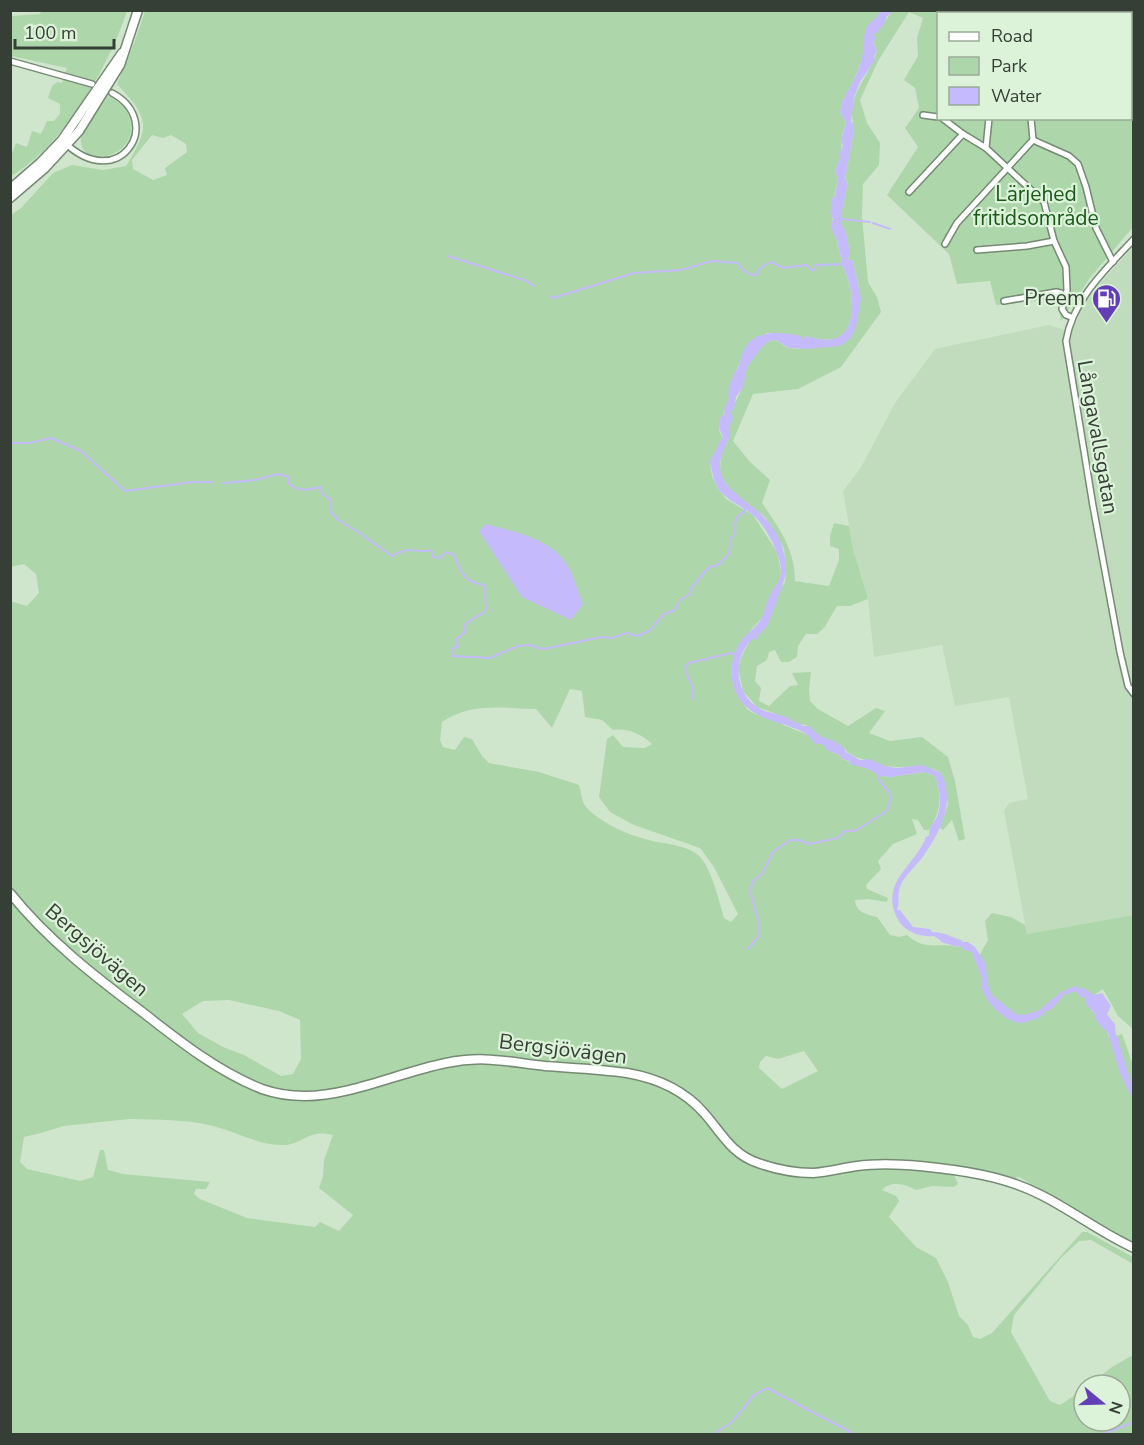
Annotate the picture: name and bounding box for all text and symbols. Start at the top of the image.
scale bar [15,12,114,50]
legend [937,12,1132,120]
text: 100 m [24,21,76,45]
text: Road [991,24,1033,48]
text: Park [991,54,1028,78]
text: Water [991,84,1042,108]
park label: Lärjehed fritidsområde [973,180,1099,232]
fuel station icon: Preem [1090,282,1122,324]
place label: Preem [1024,284,1085,312]
street label: Långavallsgatan [1071,358,1125,516]
street label: Bergsjövägen [39,897,155,1003]
street label: Bergsjövägen [497,1027,629,1071]
north arrow [1072,1373,1132,1433]
text: N [1103,1398,1128,1417]

